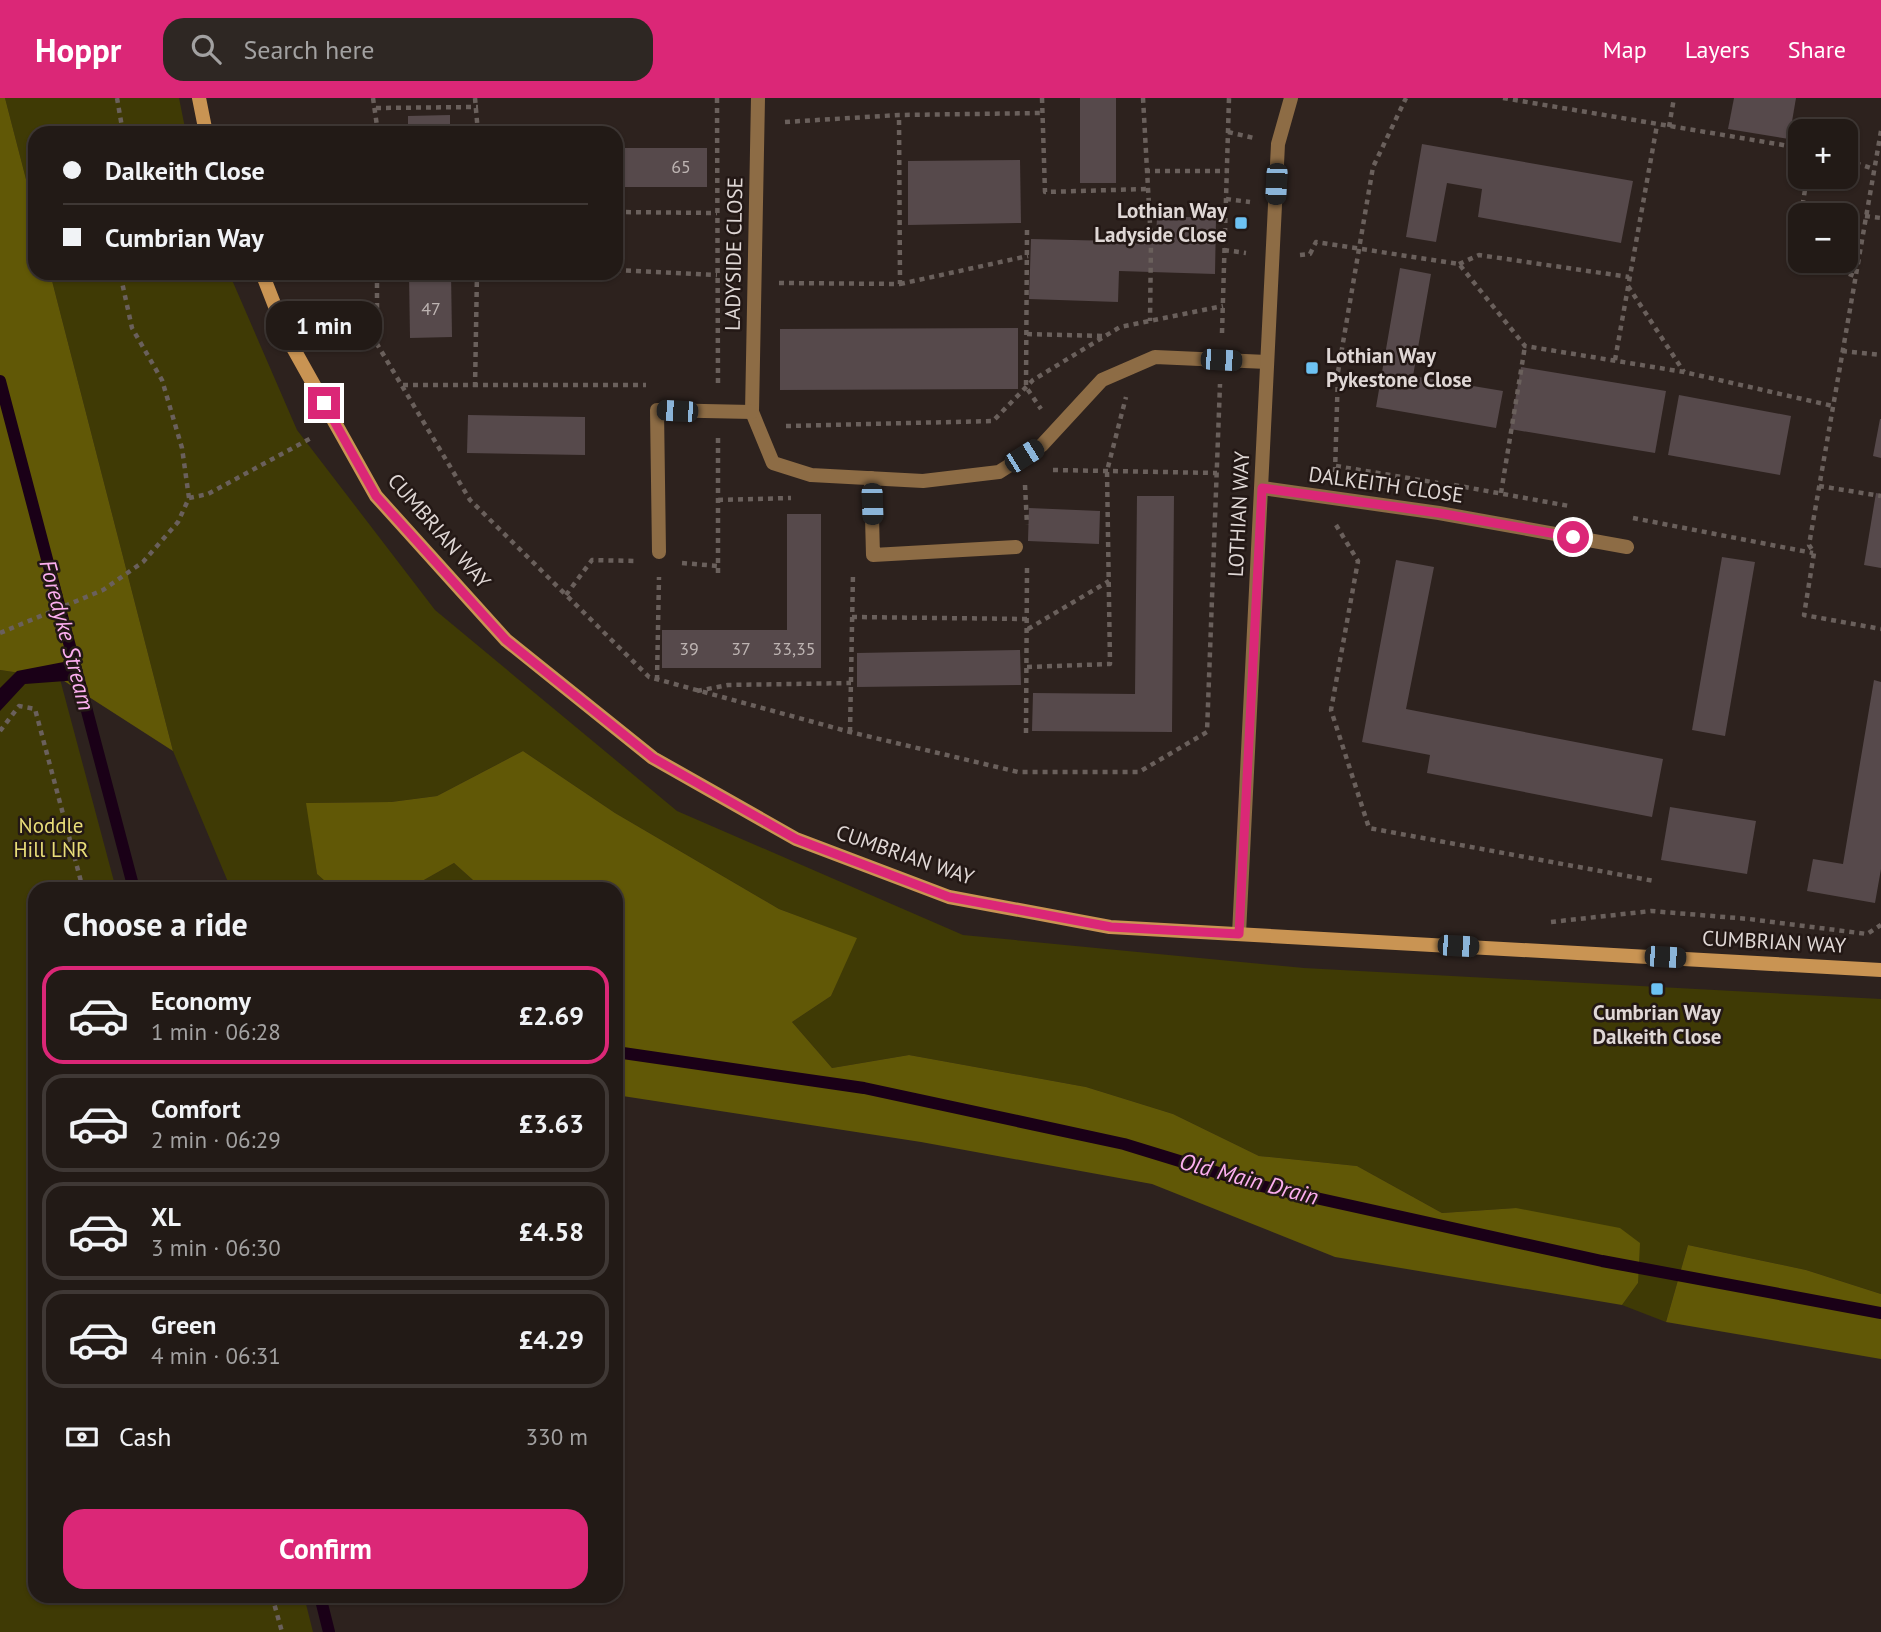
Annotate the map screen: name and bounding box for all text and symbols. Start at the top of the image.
search box [163,18,653,81]
text: Hoppr [35,28,121,71]
icon: search [187,30,225,68]
text: Search here [243,33,375,66]
text: Map [1603,34,1647,65]
text: Layers [1685,34,1750,65]
text: Share [1788,34,1846,65]
map controls [1788,119,1858,273]
button: + [1788,119,1858,189]
text: Dalkeith Close [105,154,265,187]
house number: 65 [671,155,691,178]
car [1265,162,1288,206]
street label: LADYSIDE CLOSE [719,177,748,331]
place label: Lothian Way Ladyside Close [1094,197,1228,248]
button: − [1788,203,1858,273]
marker: Lothian Way Ladyside Close [1233,215,1249,231]
text: Cumbrian Way [105,221,264,254]
house number: 47 [421,297,441,320]
callout: 1 min [266,302,382,350]
text: 1 min [296,311,352,340]
place label: Lothian Way Pykestone Close [1326,342,1472,393]
car [1200,348,1243,372]
marker: Lothian Way Pykestone Close [1304,360,1320,376]
route end [308,387,340,419]
car [656,399,699,423]
car [1001,436,1048,476]
street label: LOTHIAN WAY [1222,450,1255,577]
street label: DALKEITH CLOSE [1307,460,1465,509]
street label: CUMBRIAN WAY [382,467,497,594]
car [861,483,884,525]
route start [1557,521,1589,553]
water label: Foredyke Stream [33,556,102,713]
house number: 39 [679,637,699,660]
house number: 37 [731,637,751,660]
house number: 33,35 [772,637,816,660]
park label: Noddle Hill LNR [13,812,89,863]
street label: CUMBRIAN WAY [833,818,978,891]
text: Choose a ride [63,903,248,945]
street label: CUMBRIAN WAY [1701,924,1847,959]
car [1437,934,1480,958]
car [1644,945,1687,969]
marker: Cumbrian Way Dalkeith Close [1649,981,1665,997]
icon: car [67,984,130,1047]
text: Economy [151,984,251,1017]
text: £2.69 [519,999,584,1032]
place label: Cumbrian Way Dalkeith Close [1592,999,1722,1050]
text: 1 min · 06:28 [151,1017,281,1046]
icon: car [67,1092,130,1155]
text: Comfort [151,1092,241,1125]
text: £3.63 [519,1107,584,1140]
text: 2 min · 06:29 [151,1125,281,1154]
water label: Old Main Drain [1176,1146,1322,1211]
icon: car [67,1200,130,1263]
text: XL [151,1200,181,1233]
text: £4.58 [519,1215,584,1248]
text: 3 min · 06:30 [151,1233,281,1262]
icon: car [67,1308,130,1371]
text: Green [151,1308,216,1341]
text: £4.29 [519,1323,584,1356]
text: 4 min · 06:31 [151,1341,281,1370]
icon: cash [63,1418,101,1456]
text: Cash [119,1420,171,1453]
text: 330 m [526,1422,588,1451]
button: Confirm [63,1509,588,1589]

